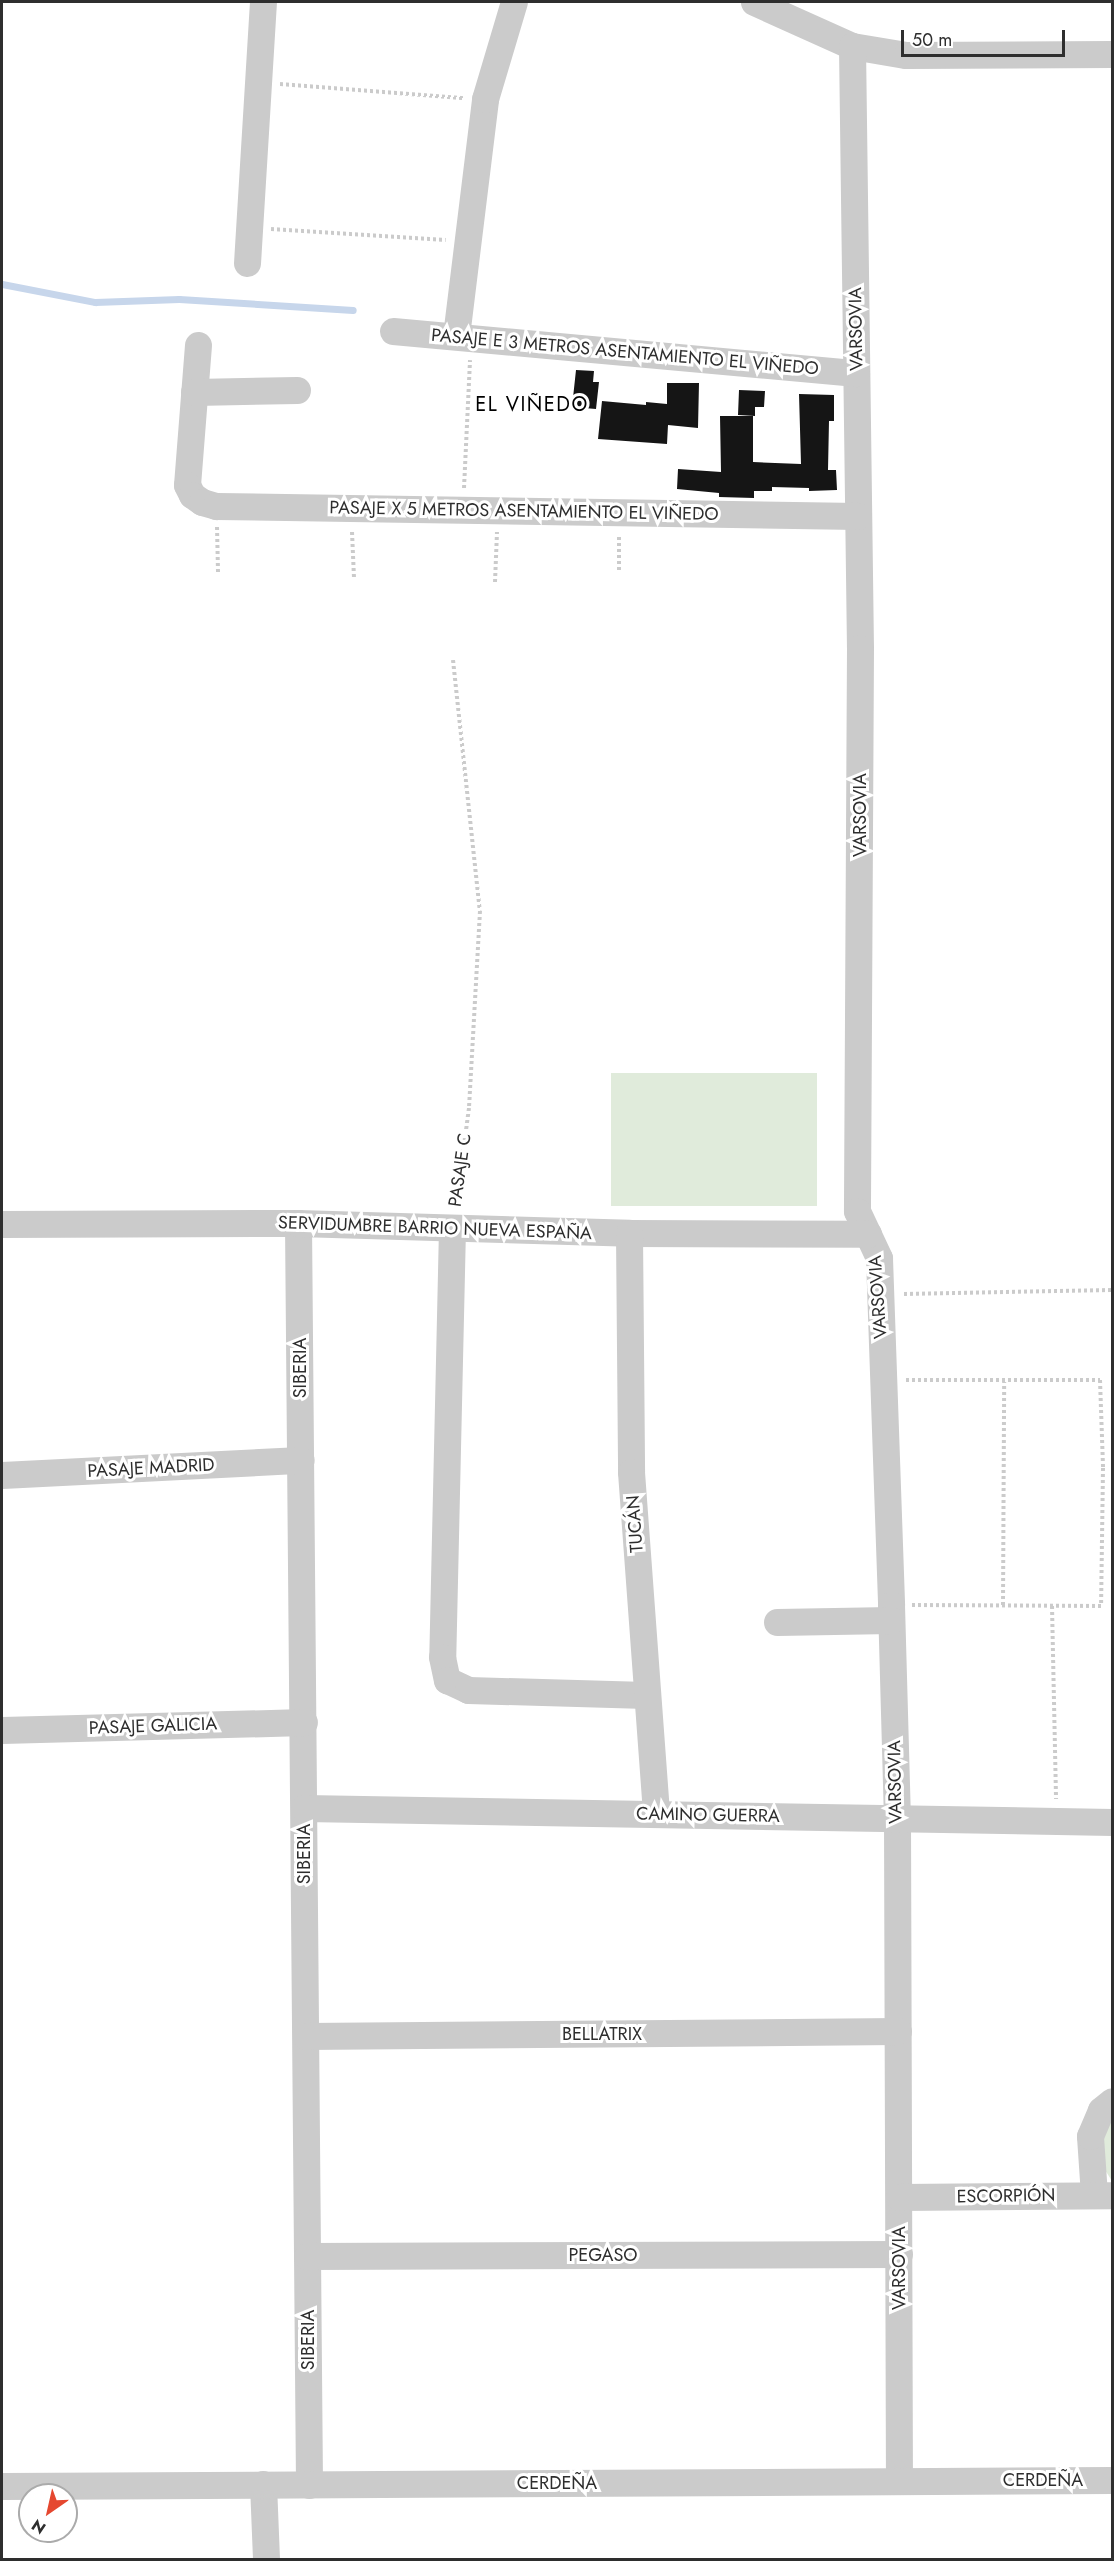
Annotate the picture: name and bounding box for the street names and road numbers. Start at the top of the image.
street label: VARSOVIA [844,287,868,371]
street label: PASAJE E 3 METROS ASENTAMIENTO EL VIÑEDO [430,324,820,380]
street label: PASAJE X 5 METROS ASENTAMIENTO EL VIÑEDO [329,497,719,525]
street label: VARSOVIA [849,773,871,857]
street label: PASAJE C [444,1132,476,1208]
street label: SERVIDUMBRE BARRIO NUEVA ESPAÑA [278,1212,592,1244]
street label: VARSOVIA [864,1254,892,1340]
street label: SIBERIA [289,1338,311,1398]
street label: PASAJE MADRID [87,1454,215,1482]
street label: TUCÁN [622,1495,648,1553]
street label: PASAJE GALICIA [89,1713,217,1739]
street label: VARSOVIA [883,1740,907,1824]
street label: CAMINO GUERRA [636,1803,780,1827]
street label: SIBERIA [293,1824,315,1884]
street label: BELLATRIX [562,2023,642,2045]
street label: ESCORPIÓN [956,2184,1056,2208]
street label: VARSOVIA [888,2226,910,2310]
street label: PEGASO [568,2244,638,2266]
street label: SIBERIA [297,2310,319,2370]
street label: CERDEÑA [1003,2469,1083,2491]
street label: CERDEÑA [517,2472,597,2494]

